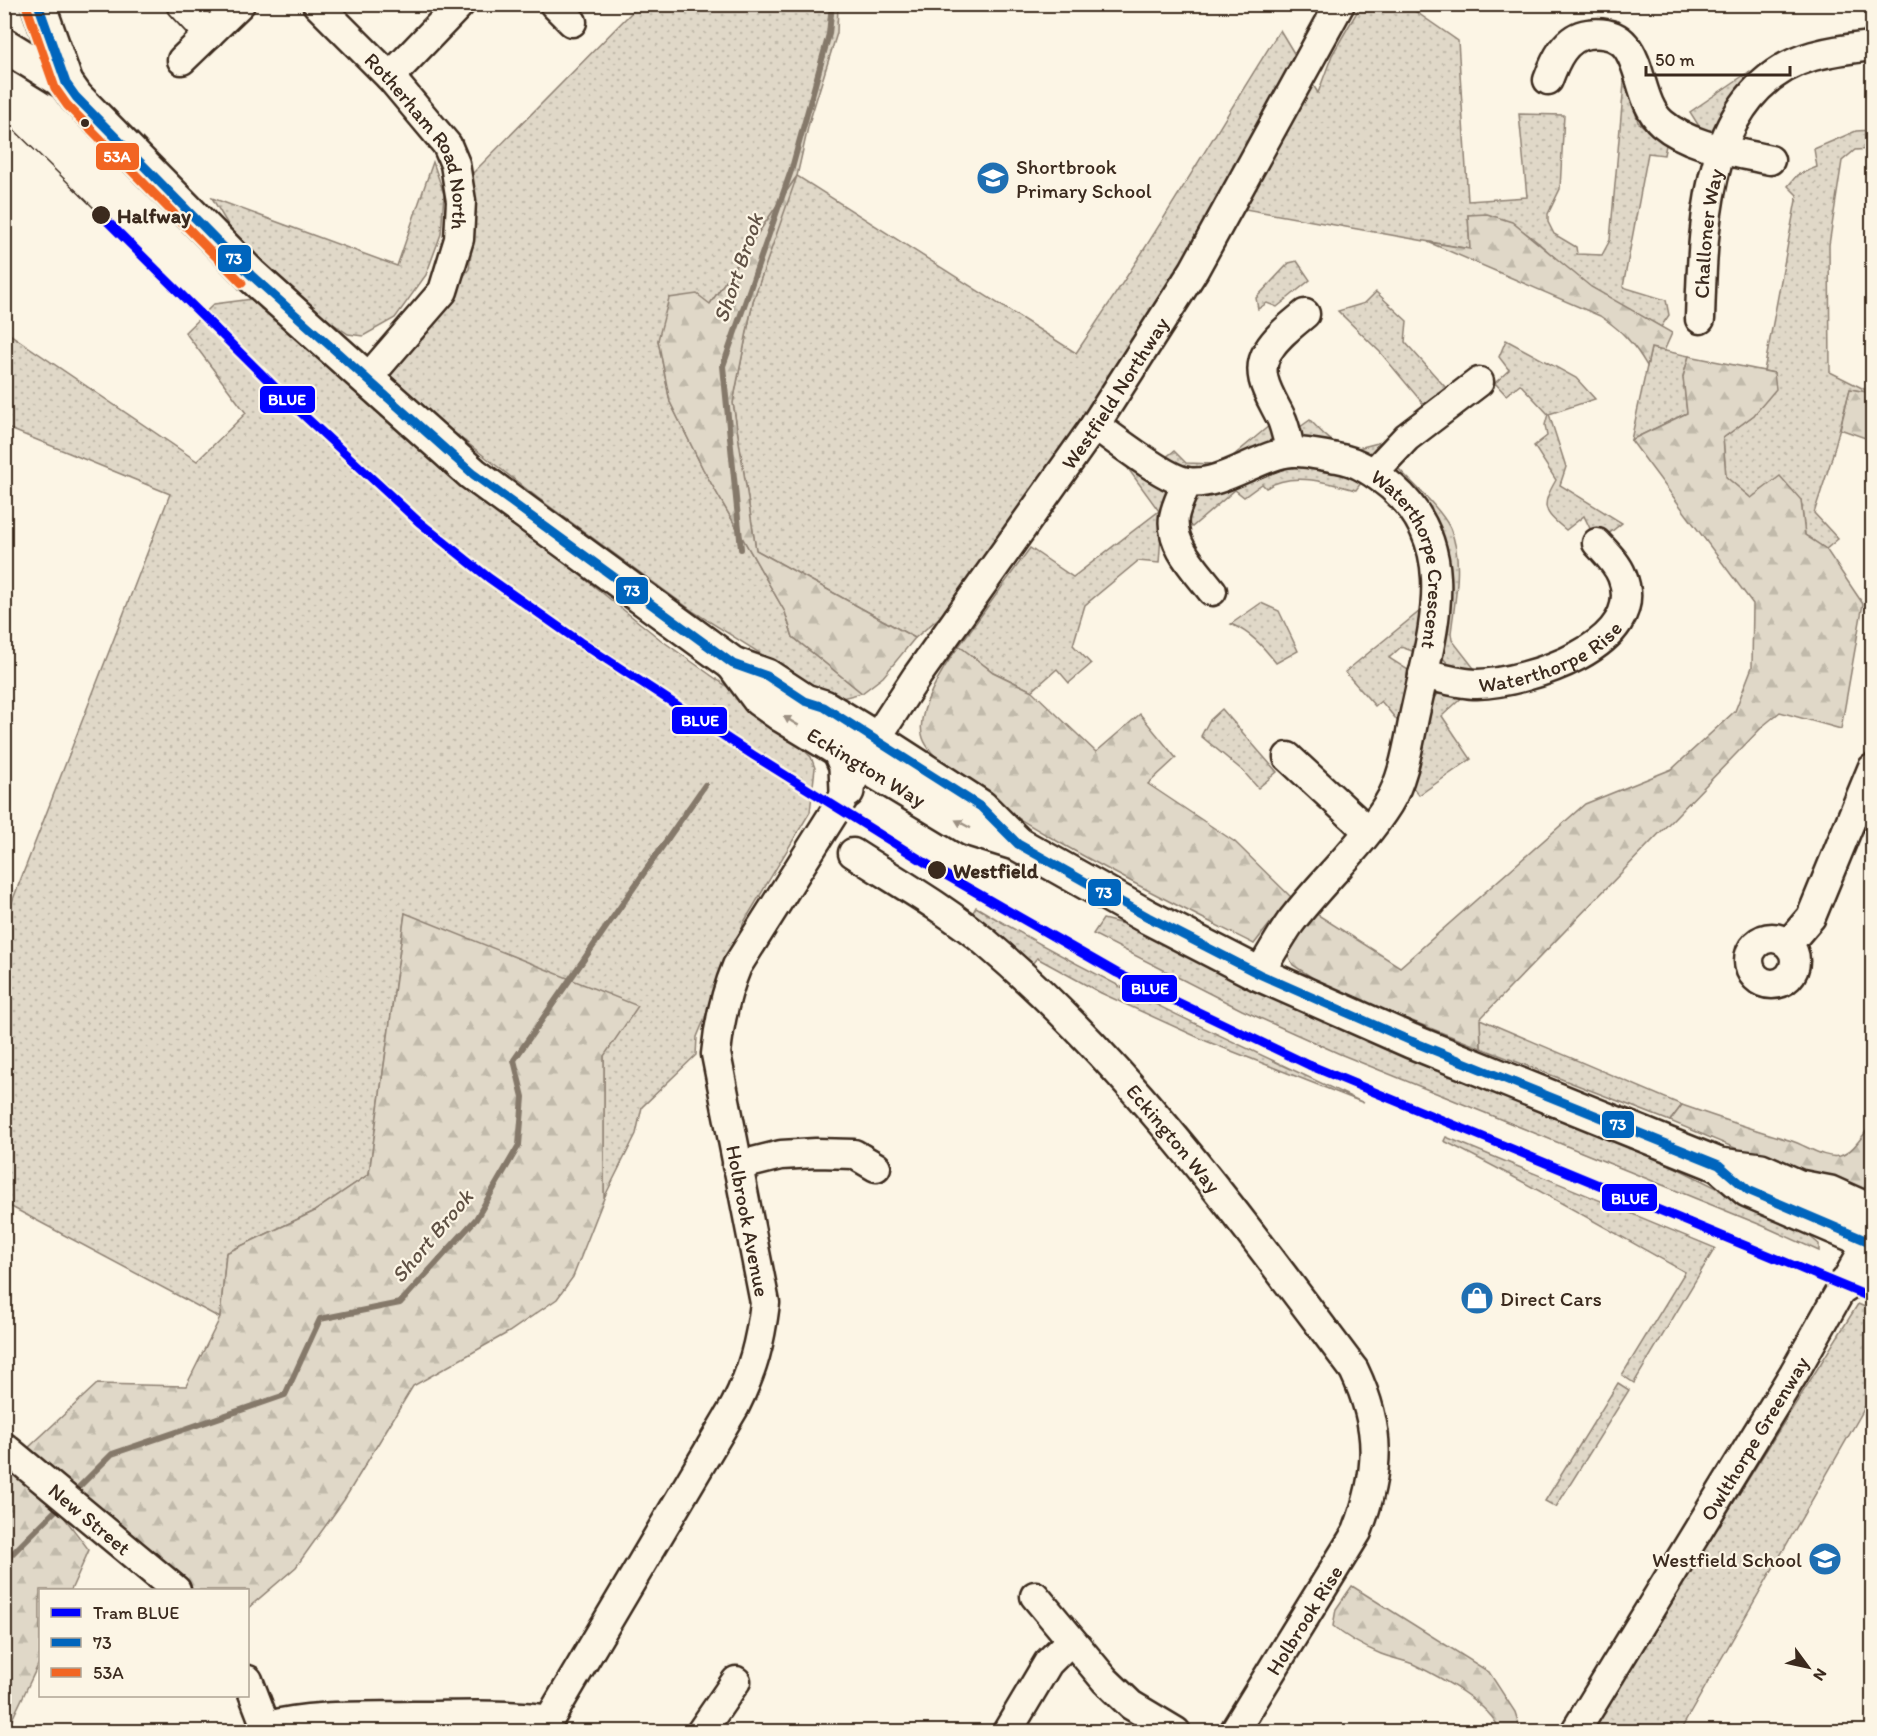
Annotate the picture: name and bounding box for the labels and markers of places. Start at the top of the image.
unlabelled marker [79,117,91,129]
place label: Shortbrook Primary School [1016,154,1152,203]
school or university icon: Shortbrook Primary School [975,160,1011,196]
place label: Halfway [117,203,191,229]
marker: Halfway [90,204,112,226]
place label: Westfield [953,858,1039,883]
marker: Westfield [926,859,948,881]
shop icon: Direct Cars [1459,1280,1495,1316]
place label: Direct Cars [1500,1286,1602,1311]
school or university icon: Westfield School [1807,1541,1843,1577]
place label: Westfield School [1652,1547,1802,1572]

